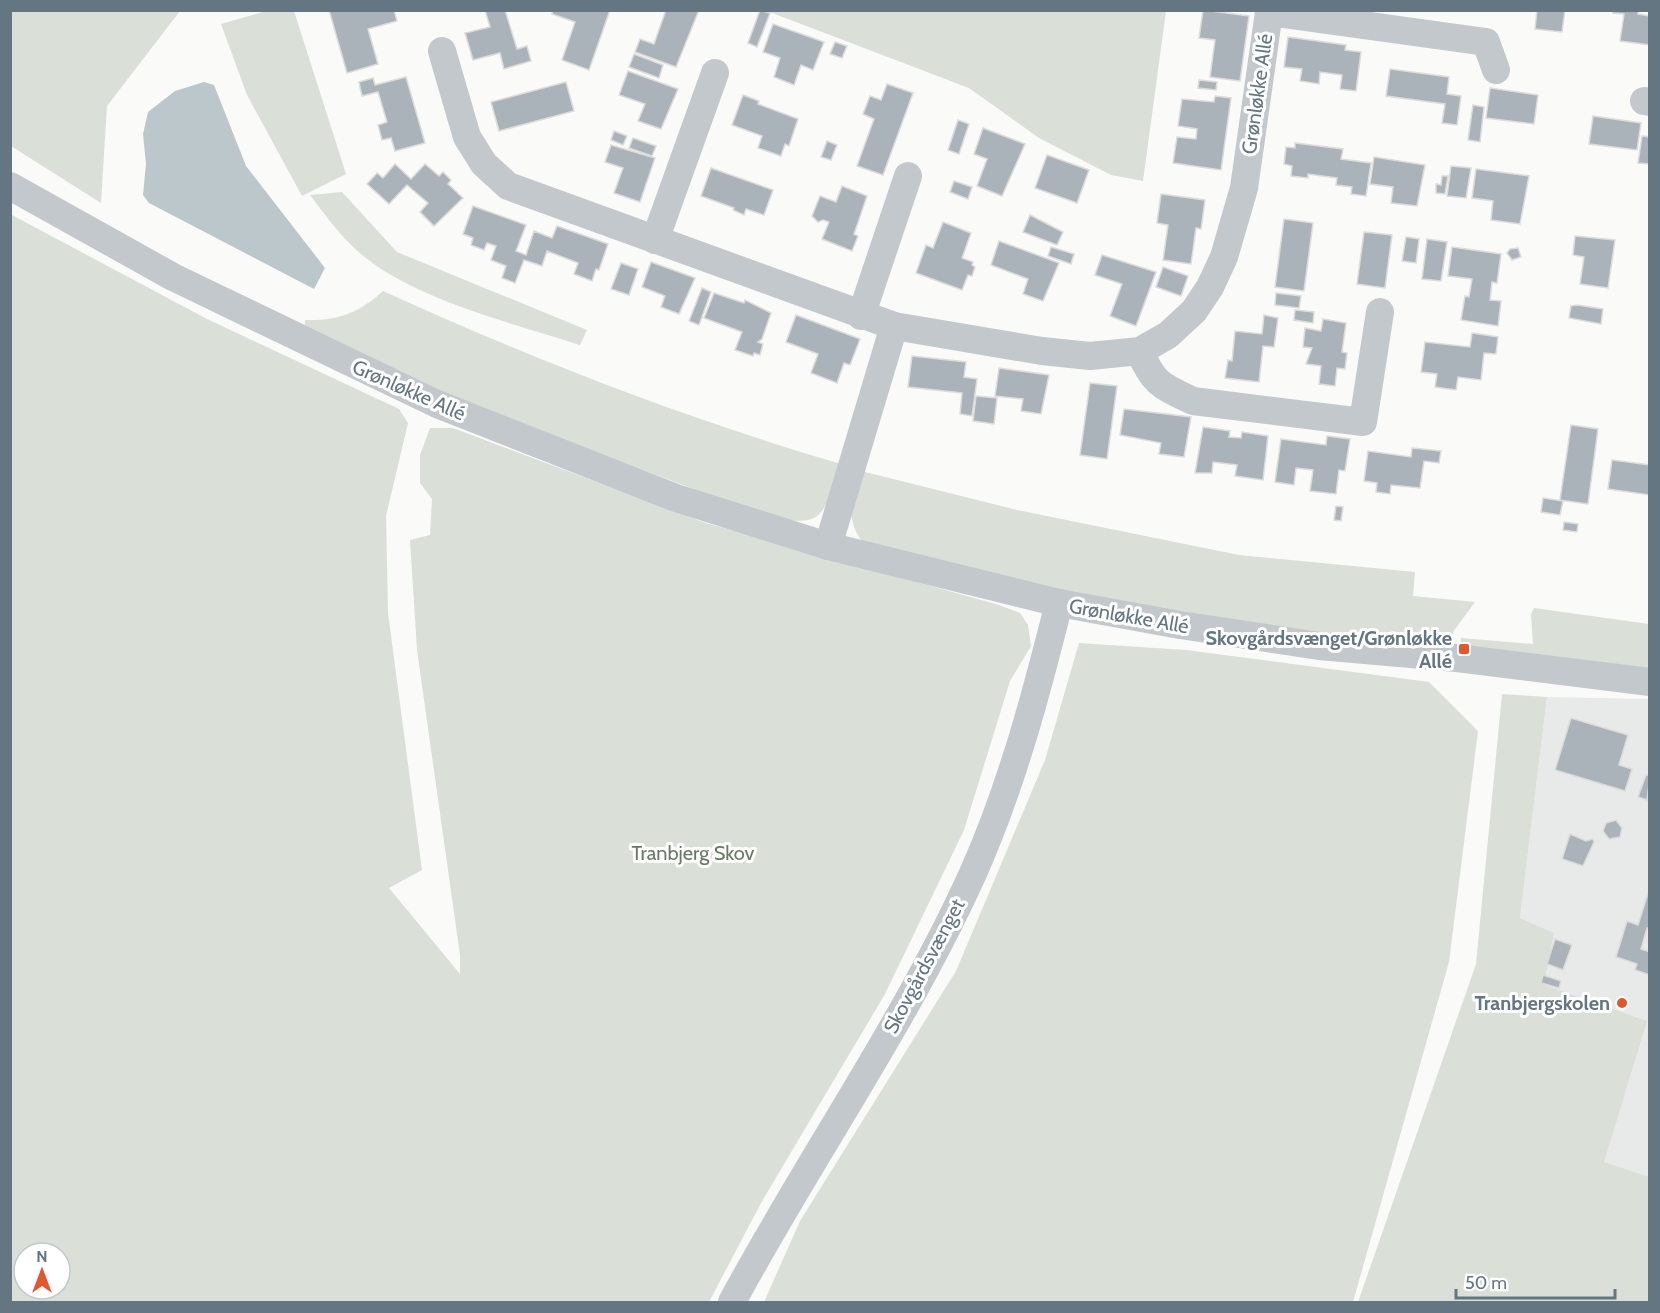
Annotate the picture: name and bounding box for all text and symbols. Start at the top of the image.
street label: Grønløkke Allé [1237,32,1277,156]
street label: Grønløkke Allé [349,354,469,426]
street label: Grønløkke Allé [1067,594,1191,638]
place label: Skovgårdsvænget/Grønløkke Allé [1206,626,1452,673]
marker: Skovgårdsvænget/Grønløkke Allé [1457,642,1471,656]
park label: Tranbjerg Skov [632,841,755,865]
street label: Skovgårdsvænget [878,894,970,1037]
place label: Tranbjergskolen [1474,991,1610,1015]
marker: Tranbjergskolen [1615,996,1629,1010]
north arrow [12,1241,72,1301]
text: N [36,1247,48,1266]
scale bar [1456,1262,1615,1300]
text: 50 m [1465,1272,1507,1294]

